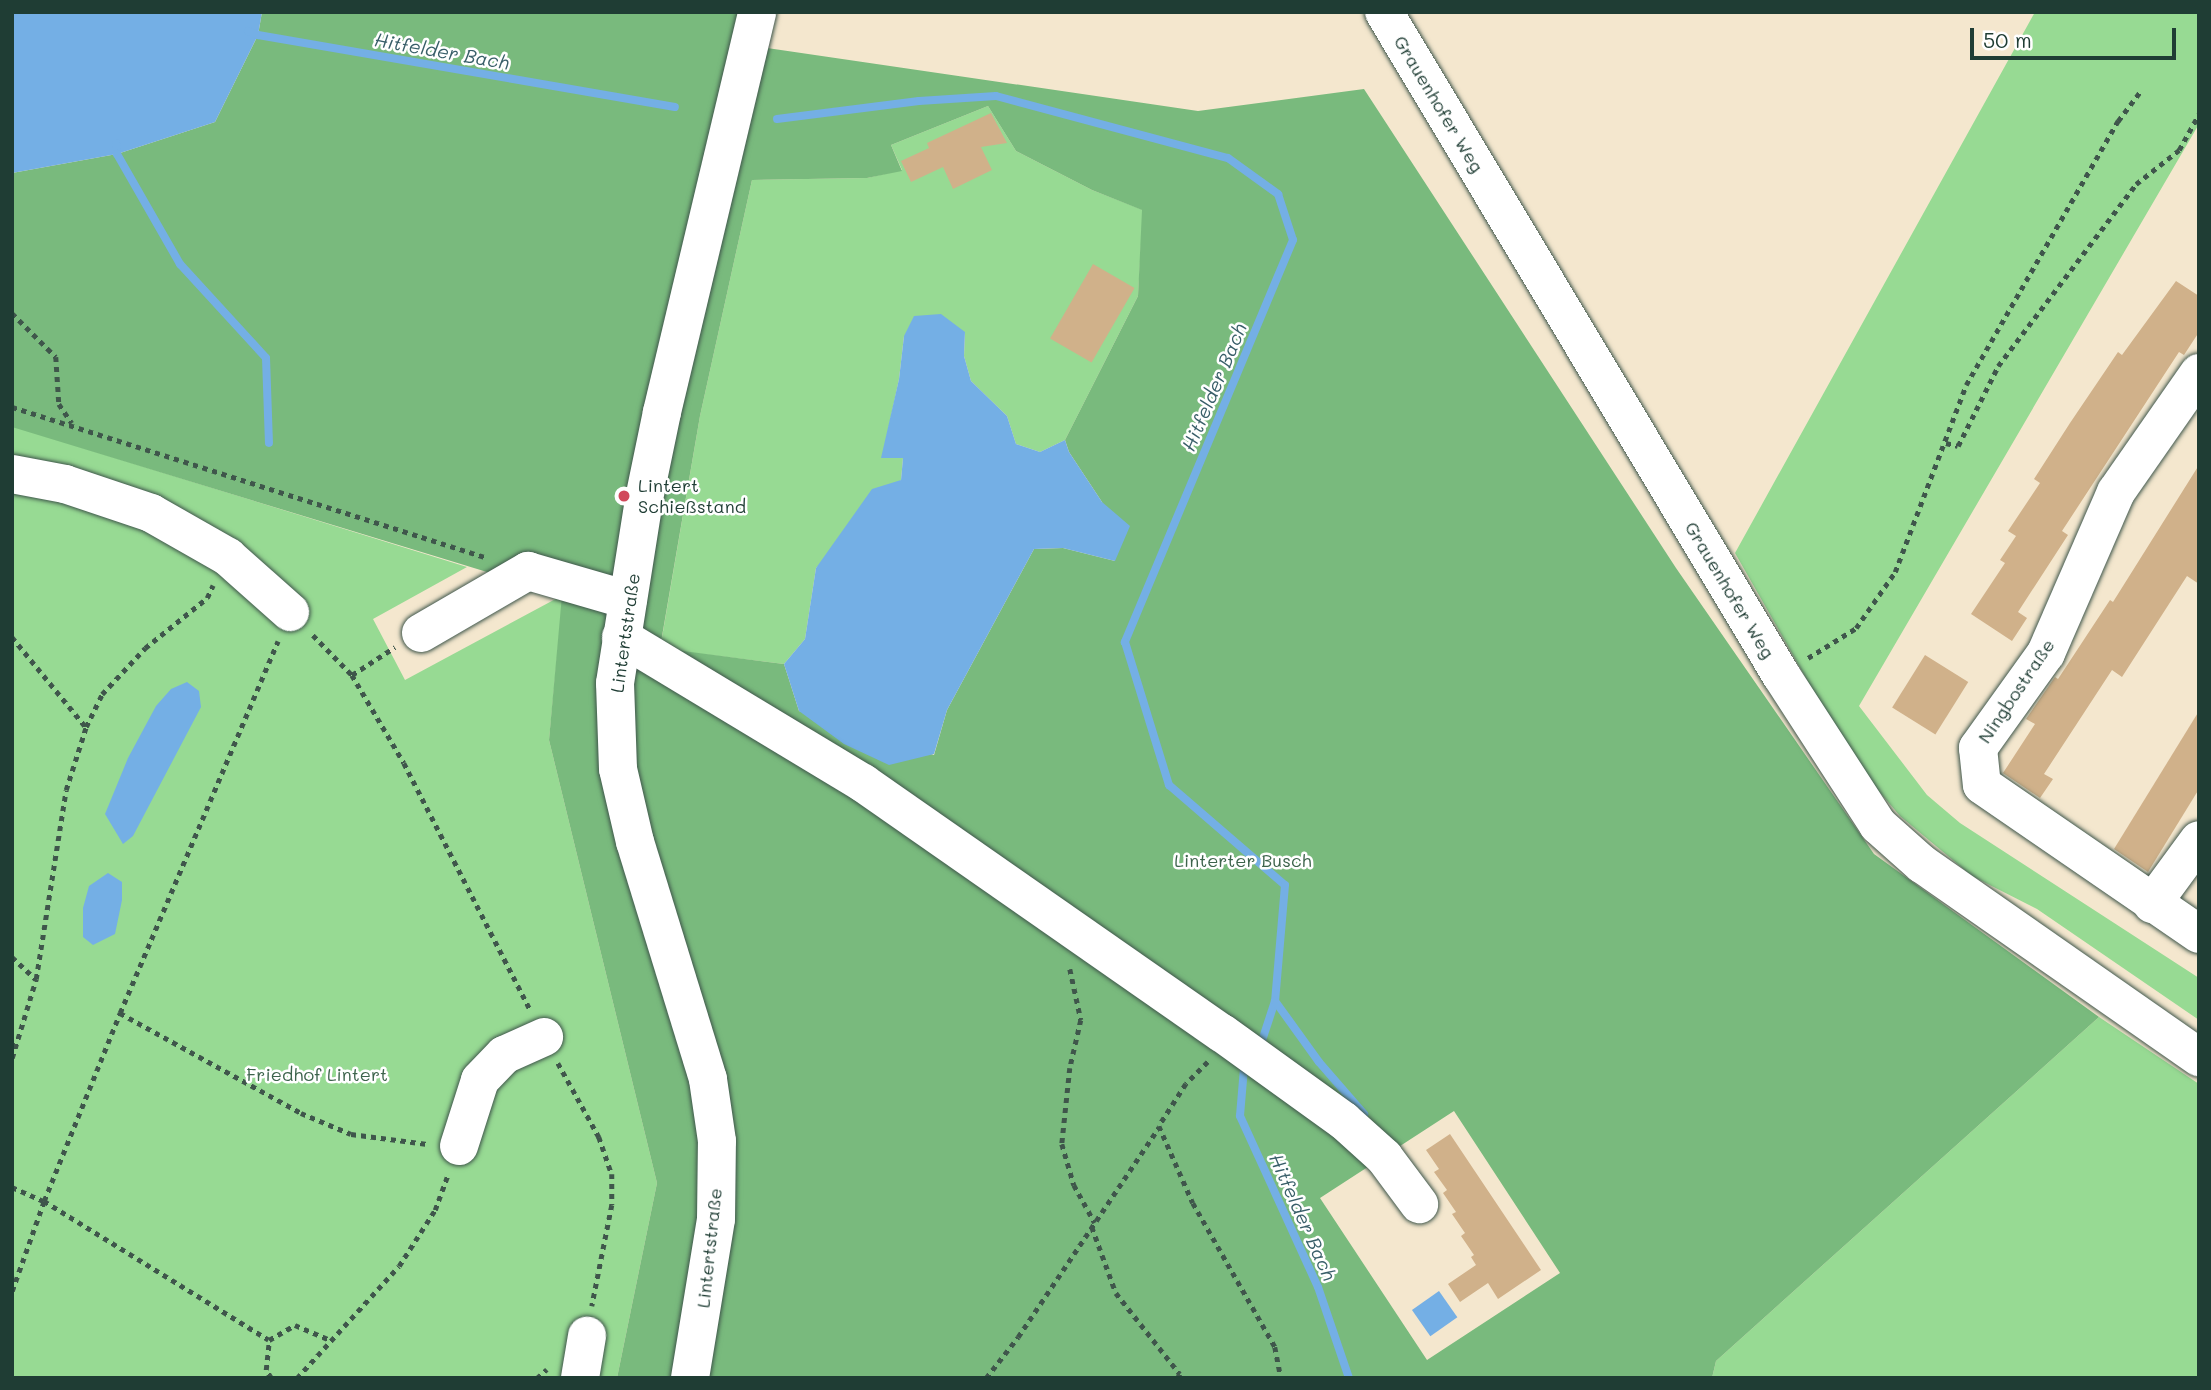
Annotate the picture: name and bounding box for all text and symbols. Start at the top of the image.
scale bar [1973,14,2180,58]
text: 50 m [1983,26,2032,53]
water label: Hitfelder Bach [373,28,511,74]
street label: Grauenhofer Weg [1390,32,1488,176]
water label: Hitfelder Bach [1177,320,1251,454]
place label: Lintert Schießstand [638,475,746,518]
marker: Lintert Schießstand [616,488,632,504]
street label: Grauenhofer Weg [1681,518,1779,662]
street label: Lintertstraße [606,572,644,694]
street label: Ningbostraße [1973,635,2059,747]
park label: Linterter Busch [1174,849,1312,871]
park label: Friedhof Lintert [246,1063,388,1085]
water label: Hitfelder Bach [1265,1150,1341,1284]
street label: Lintertstraße [692,1187,726,1309]

